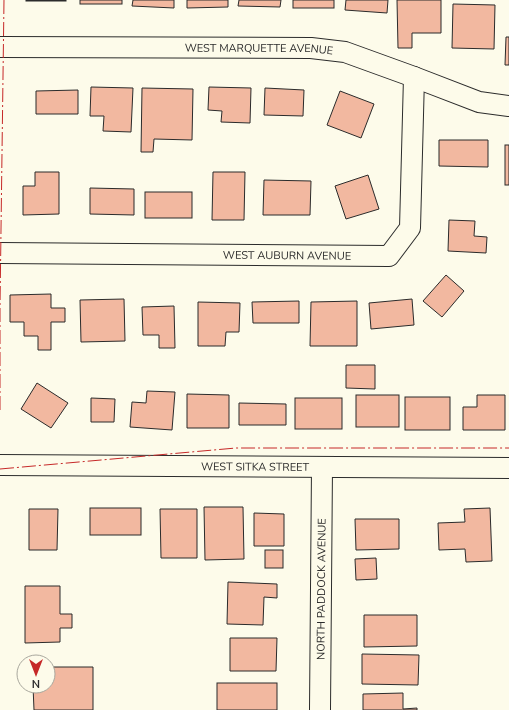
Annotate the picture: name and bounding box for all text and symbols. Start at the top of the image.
street label: WEST MARQUETTE AVENUE [185,40,334,58]
street label: WEST AUBURN AVENUE [223,247,351,263]
street label: WEST SITKA STREET [201,459,309,474]
street label: NORTH PADDOCK AVENUE [313,518,329,660]
north arrow [16,654,56,694]
text: N [32,676,40,691]

